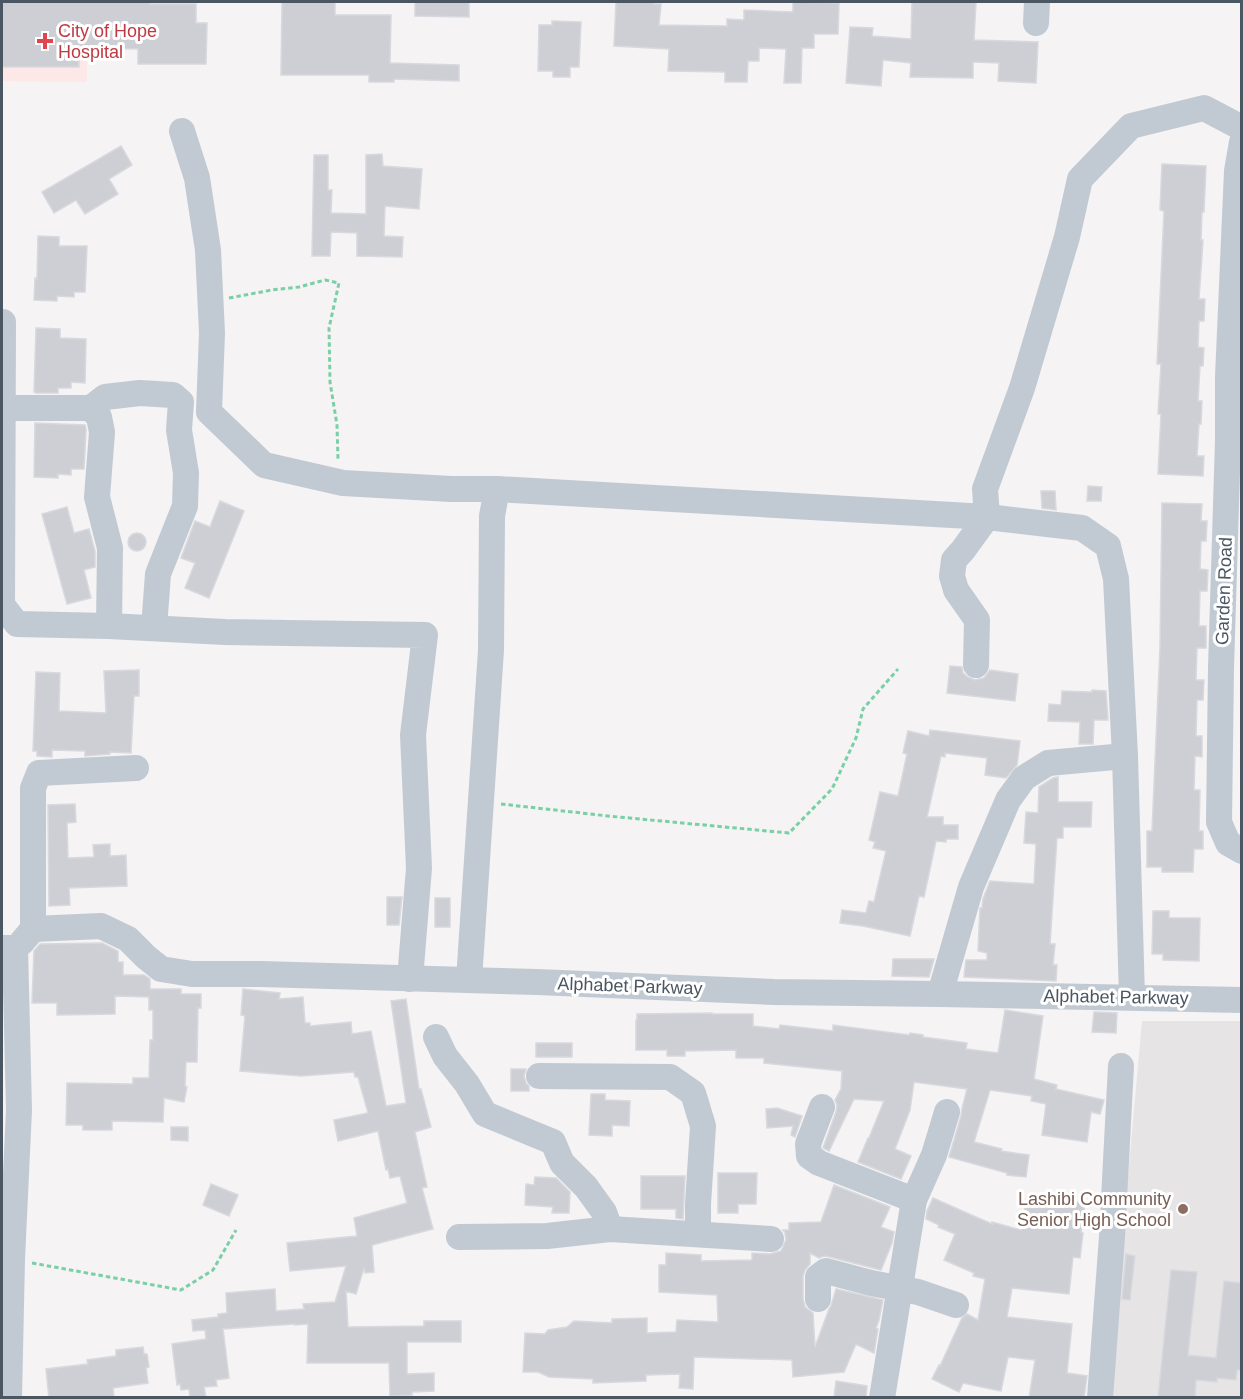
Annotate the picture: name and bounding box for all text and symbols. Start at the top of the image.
place label: City of Hope Hospital [58,21,157,62]
marker: City of Hope Hospital [36,32,54,50]
street label: Garden Road [1212,537,1236,645]
street label: Alphabet Parkway [557,973,703,999]
street label: Alphabet Parkway [1043,986,1189,1008]
place label: Lashibi Community Senior High School [1017,1189,1171,1230]
marker: Lashibi Community Senior High School [1176,1202,1190,1216]

